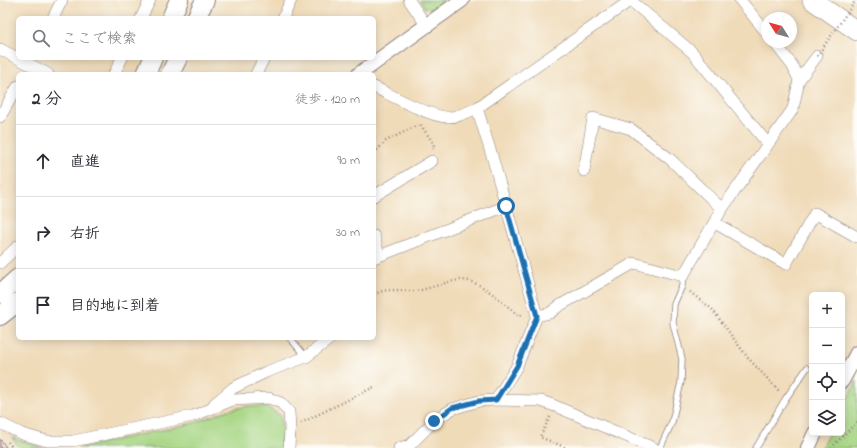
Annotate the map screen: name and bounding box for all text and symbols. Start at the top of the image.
north arrow [761,12,797,48]
search box [16,16,376,60]
icon: search [30,27,52,49]
text: ここで検索 [62,28,137,50]
text: 2 分 [32,87,62,112]
text: 徒歩 · 120 m [295,90,360,109]
icon: ahead [32,150,54,172]
text: 直進 [70,151,100,173]
text: 90 m [337,151,360,170]
route start [497,197,515,215]
icon: right [32,222,54,244]
text: 右折 [70,223,100,245]
text: 30 m [336,223,360,242]
map controls [809,292,845,436]
button: + [809,292,845,328]
icon: arrive [32,294,54,316]
text: 目的地に到着 [70,295,160,317]
button: − [809,328,845,364]
button: locate [809,364,845,400]
button: layers [809,400,845,436]
route end [425,412,443,430]

